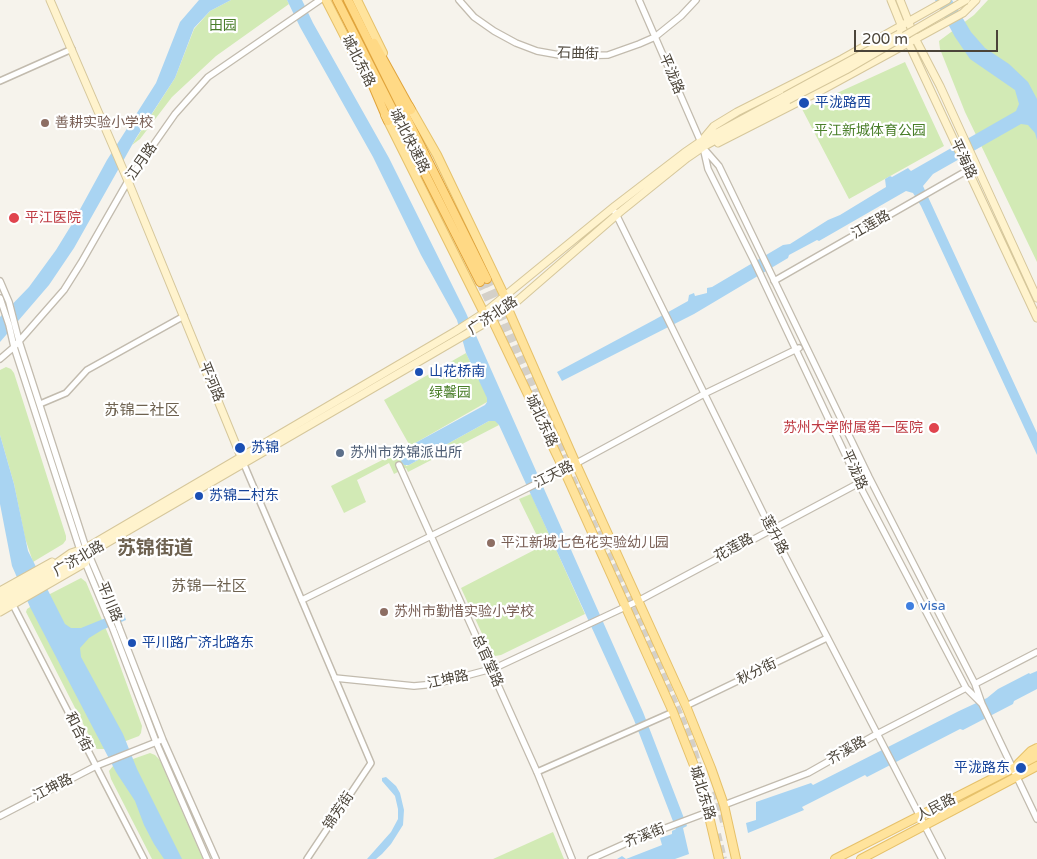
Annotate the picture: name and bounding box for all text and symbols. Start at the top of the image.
park label: 田园 [209,18,237,34]
scale bar [857,20,1001,52]
text: 200 m [862,30,908,48]
street label: 城北东路 [338,32,378,90]
street label: 石曲街 [557,45,599,63]
street label: 平泷路 [655,51,687,97]
place label: 平泷路西 [815,95,871,111]
marker: 平泷路西 [797,96,811,110]
street label: 城北快速路 [386,106,432,176]
place label: 善耕实验小学校 [55,115,153,131]
marker: 善耕实验小学校 [39,117,51,129]
park label: 平江新城体育公园 [814,123,926,139]
street label: 平海路 [947,136,979,182]
street label: 江月路 [123,140,161,184]
street label: 江莲路 [849,207,893,243]
place label: 平江医院 [25,210,81,226]
marker: 平江医院 [7,211,21,225]
street label: 广济北路 [465,293,521,339]
street label: 平河路 [195,359,227,405]
place label: 山花桥南 [429,364,485,380]
marker: 山花桥南 [413,366,425,378]
park label: 绿馨园 [429,385,471,401]
street label: 城北东路 [522,392,560,450]
district label: 苏锦二社区 [105,402,179,420]
place label: 苏州大学附属第一医院 [783,420,923,436]
marker: 苏州大学附属第一医院 [927,421,941,435]
place label: 苏锦 [251,440,279,456]
marker: 苏锦 [233,441,247,455]
place label: 苏州市苏锦派出所 [350,445,462,461]
marker: 苏州市苏锦派出所 [334,447,346,459]
street label: 平泷路 [838,447,870,493]
street label: 江天路 [531,458,577,492]
place label: 苏锦二村东 [209,488,279,504]
marker: 苏锦二村东 [193,490,205,502]
street label: 莲升路 [757,513,791,557]
street label: 花莲路 [712,530,756,566]
place label: 平江新城七色花实验幼儿园 [501,535,669,551]
marker: 平江新城七色花实验幼儿园 [485,537,497,549]
street label: 广济北路 [51,538,107,580]
district label: 苏锦街道 [117,538,193,560]
district label: 苏锦一社区 [172,578,246,596]
street label: 平川路 [93,579,125,625]
place label: visa [920,598,945,614]
marker: visa [904,600,916,612]
place label: 苏州市勤惜实验小学校 [394,604,534,620]
marker: 苏州市勤惜实验小学校 [378,606,390,618]
street label: 总官堂路 [468,632,506,690]
place label: 平川路广济北路东 [142,635,254,651]
marker: 平川路广济北路东 [126,637,138,649]
street label: 秋分街 [734,655,780,689]
street label: 江坤路 [426,667,470,693]
street label: 和合街 [61,709,95,755]
street label: 齐溪路 [825,733,869,769]
place label: 平泷路东 [954,760,1010,776]
marker: 平泷路东 [1014,761,1028,775]
street label: 城北东路 [686,764,718,822]
street label: 江坤路 [30,771,76,805]
street label: 锦芳街 [320,789,358,833]
street label: 人民路 [913,791,959,825]
street label: 齐溪街 [622,821,668,851]

